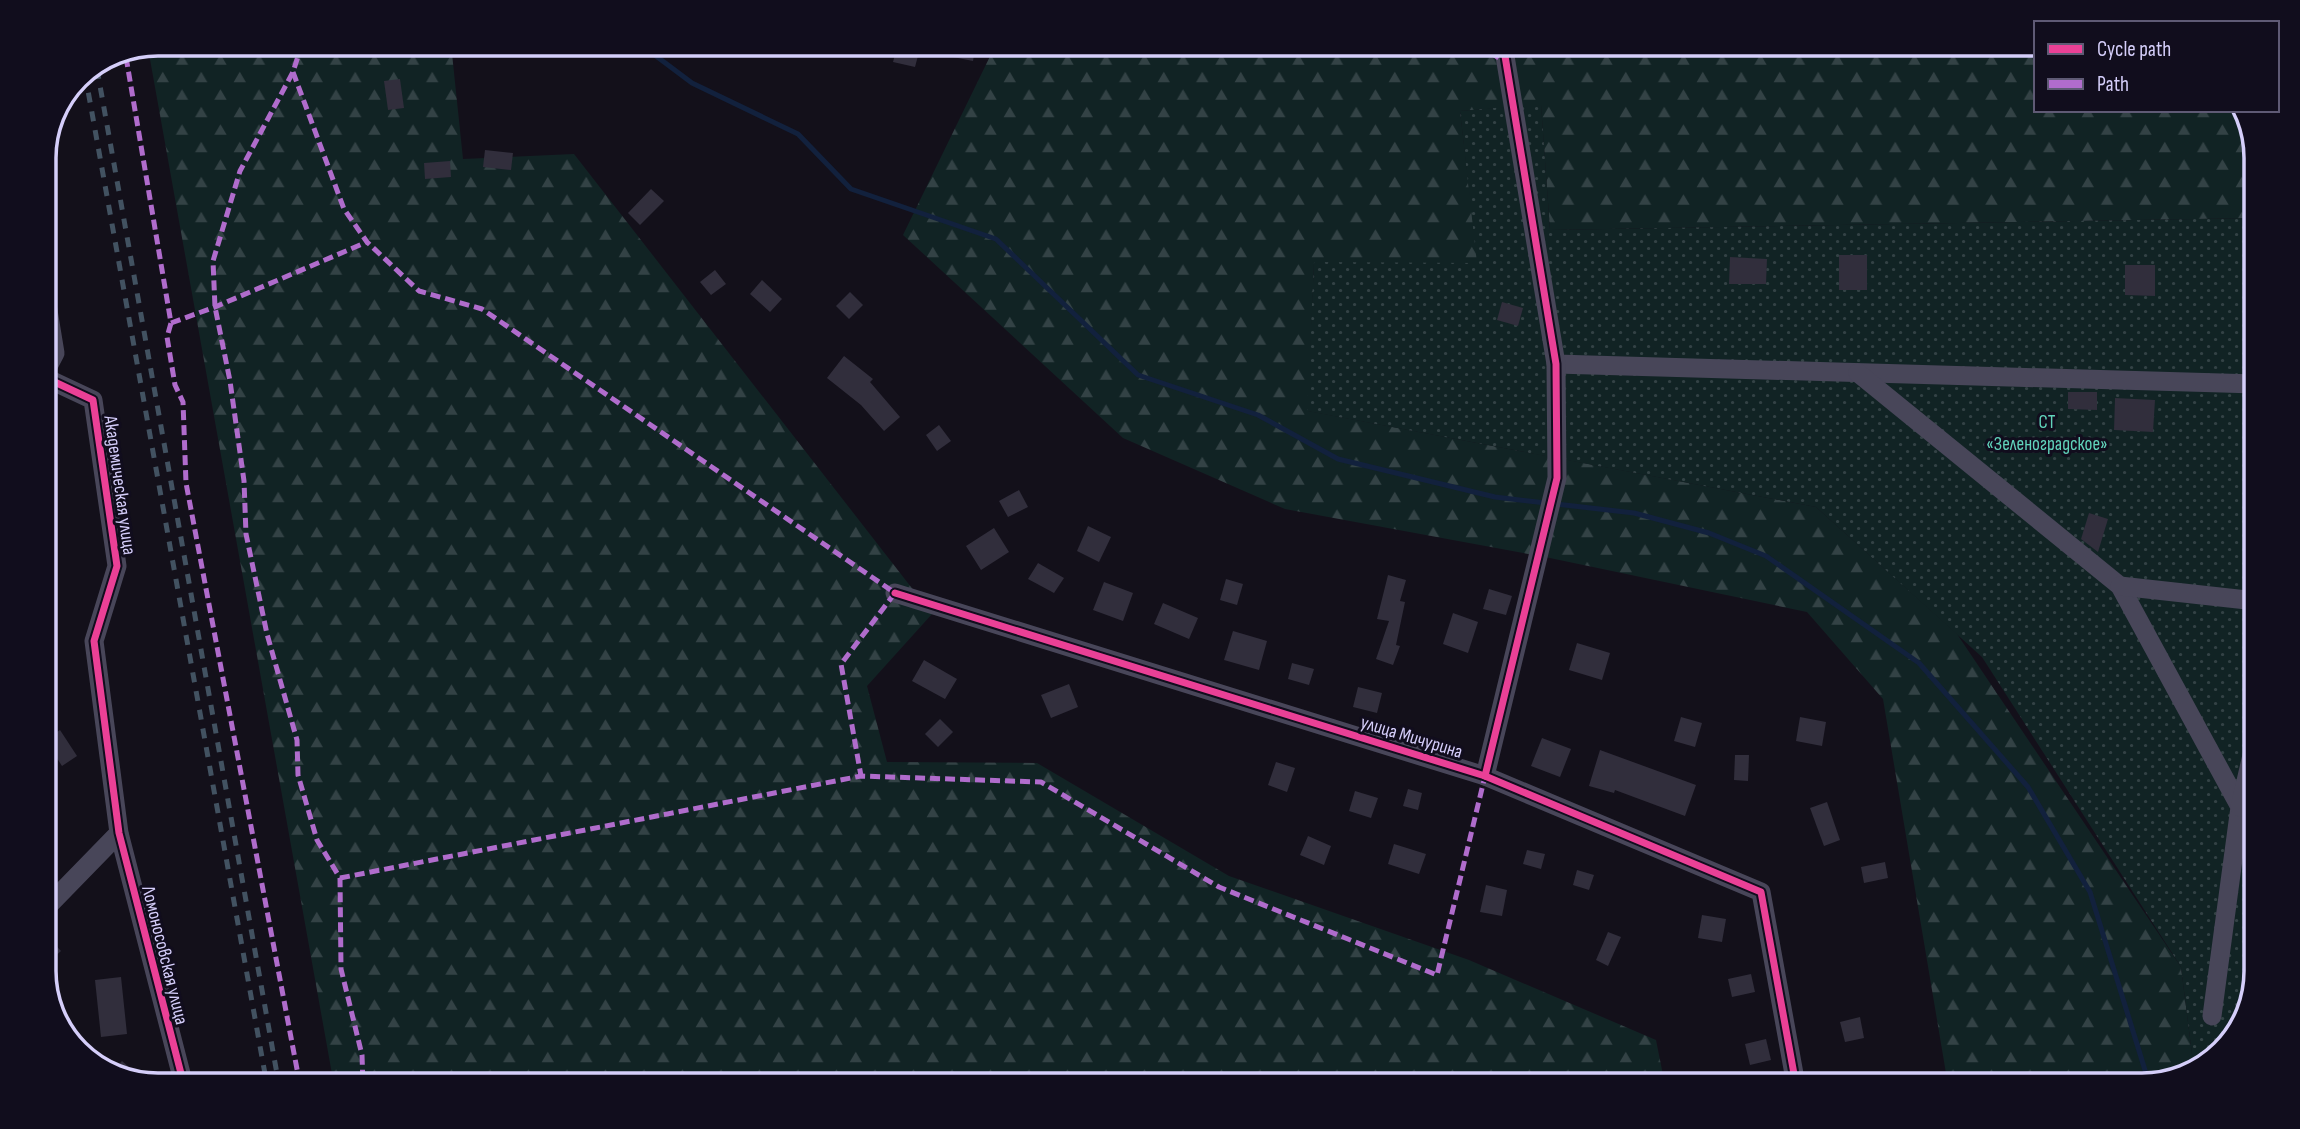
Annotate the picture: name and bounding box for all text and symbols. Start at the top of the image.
legend [2034,21,2279,112]
text: Cycle path [2097,37,2171,62]
text: Path [2097,72,2129,97]
park label: СТ «Зеленоградское» [1986,411,2108,456]
street label: Академическая улица [98,413,141,556]
street label: улица Мичурина [1358,711,1465,764]
street label: Ломоносовская улица [136,883,193,1027]

